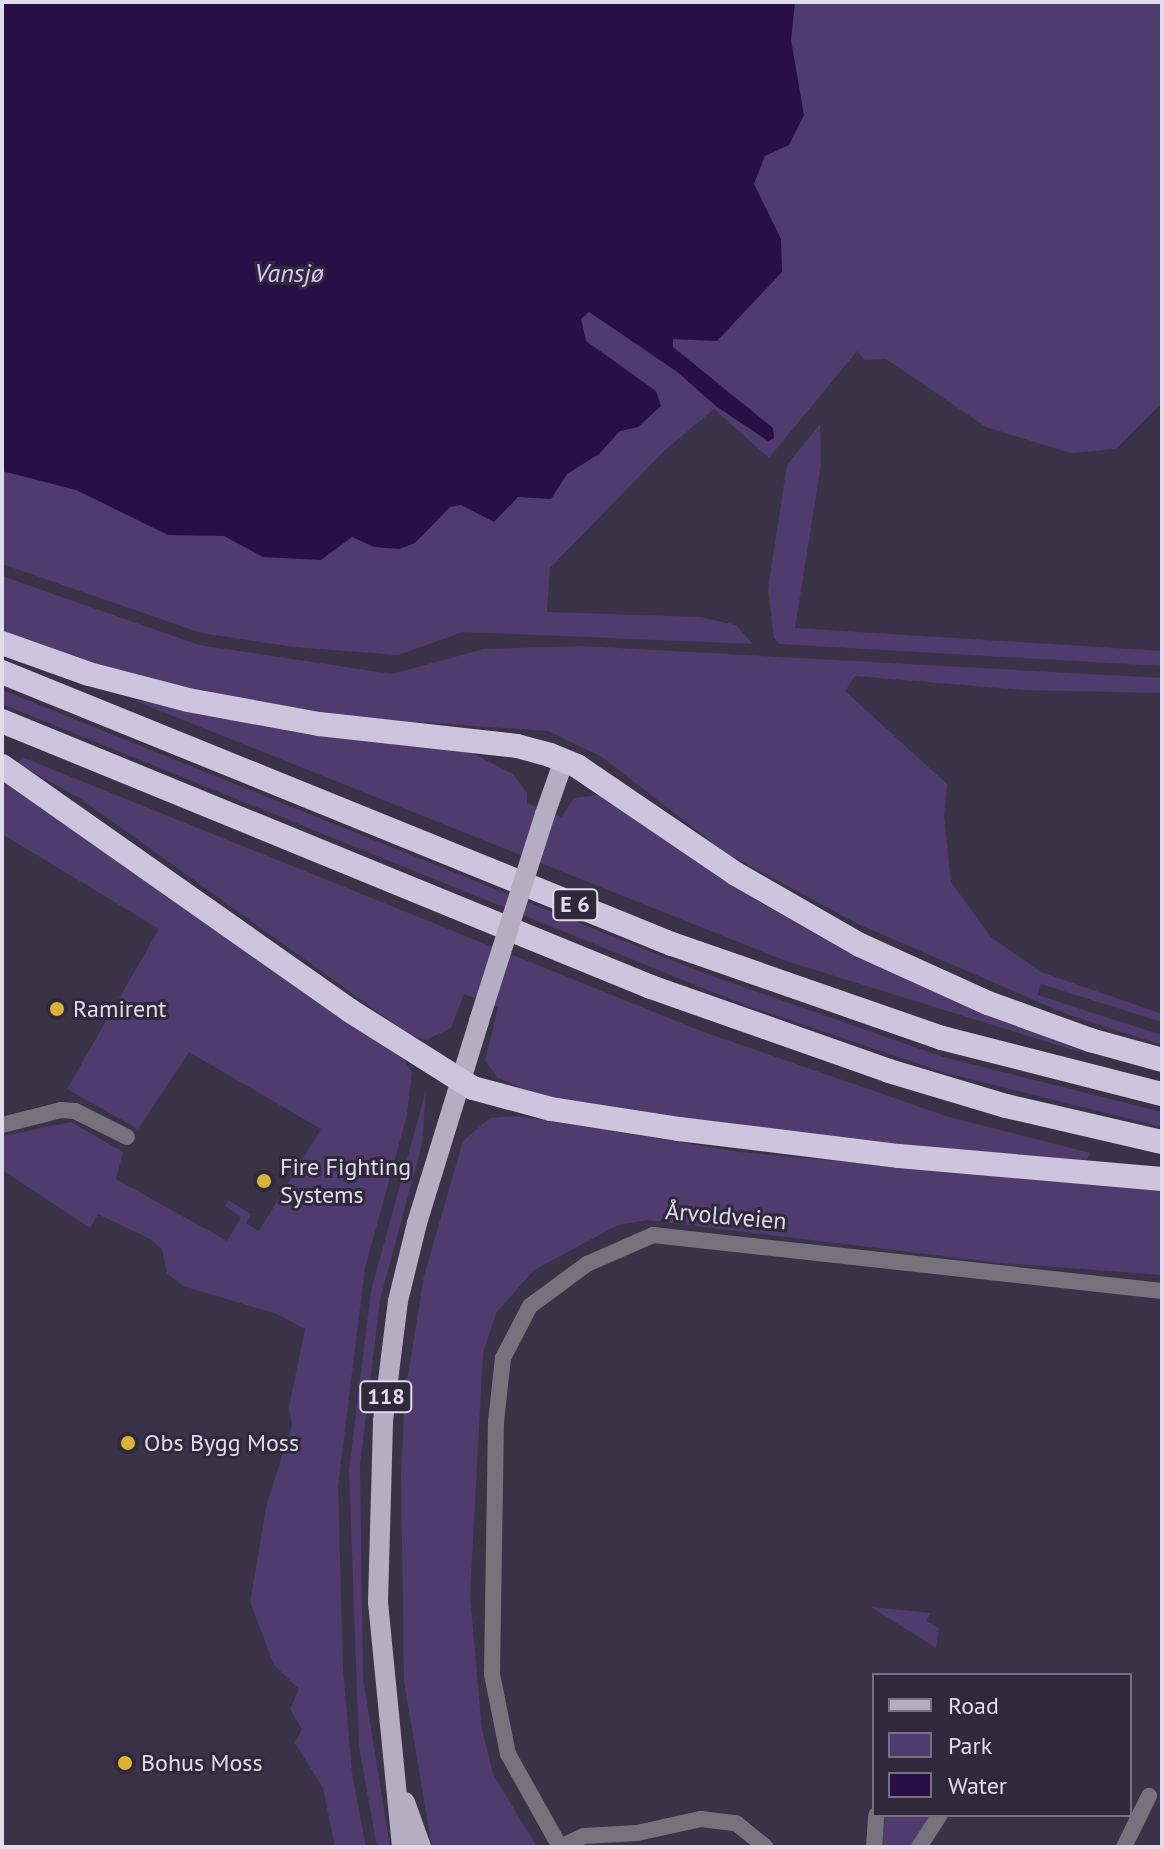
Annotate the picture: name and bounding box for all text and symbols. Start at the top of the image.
water label: Vansjø [254,257,324,289]
road number: E 6 [551,887,599,923]
place label: Ramirent [73,995,166,1023]
marker: Ramirent [48,1000,66,1018]
place label: Fire Fighting Systems [280,1153,411,1209]
marker: Fire Fighting Systems [255,1172,273,1190]
street label: Årvoldveien [664,1196,788,1236]
road number: 118 [358,1379,414,1415]
place label: Obs Bygg Moss [144,1429,299,1457]
marker: Obs Bygg Moss [119,1434,137,1452]
legend [872,1673,1132,1817]
text: Road [948,1690,999,1721]
text: Park [948,1730,992,1761]
place label: Bohus Moss [141,1749,263,1777]
marker: Bohus Moss [116,1754,134,1772]
text: Water [948,1770,1007,1801]

